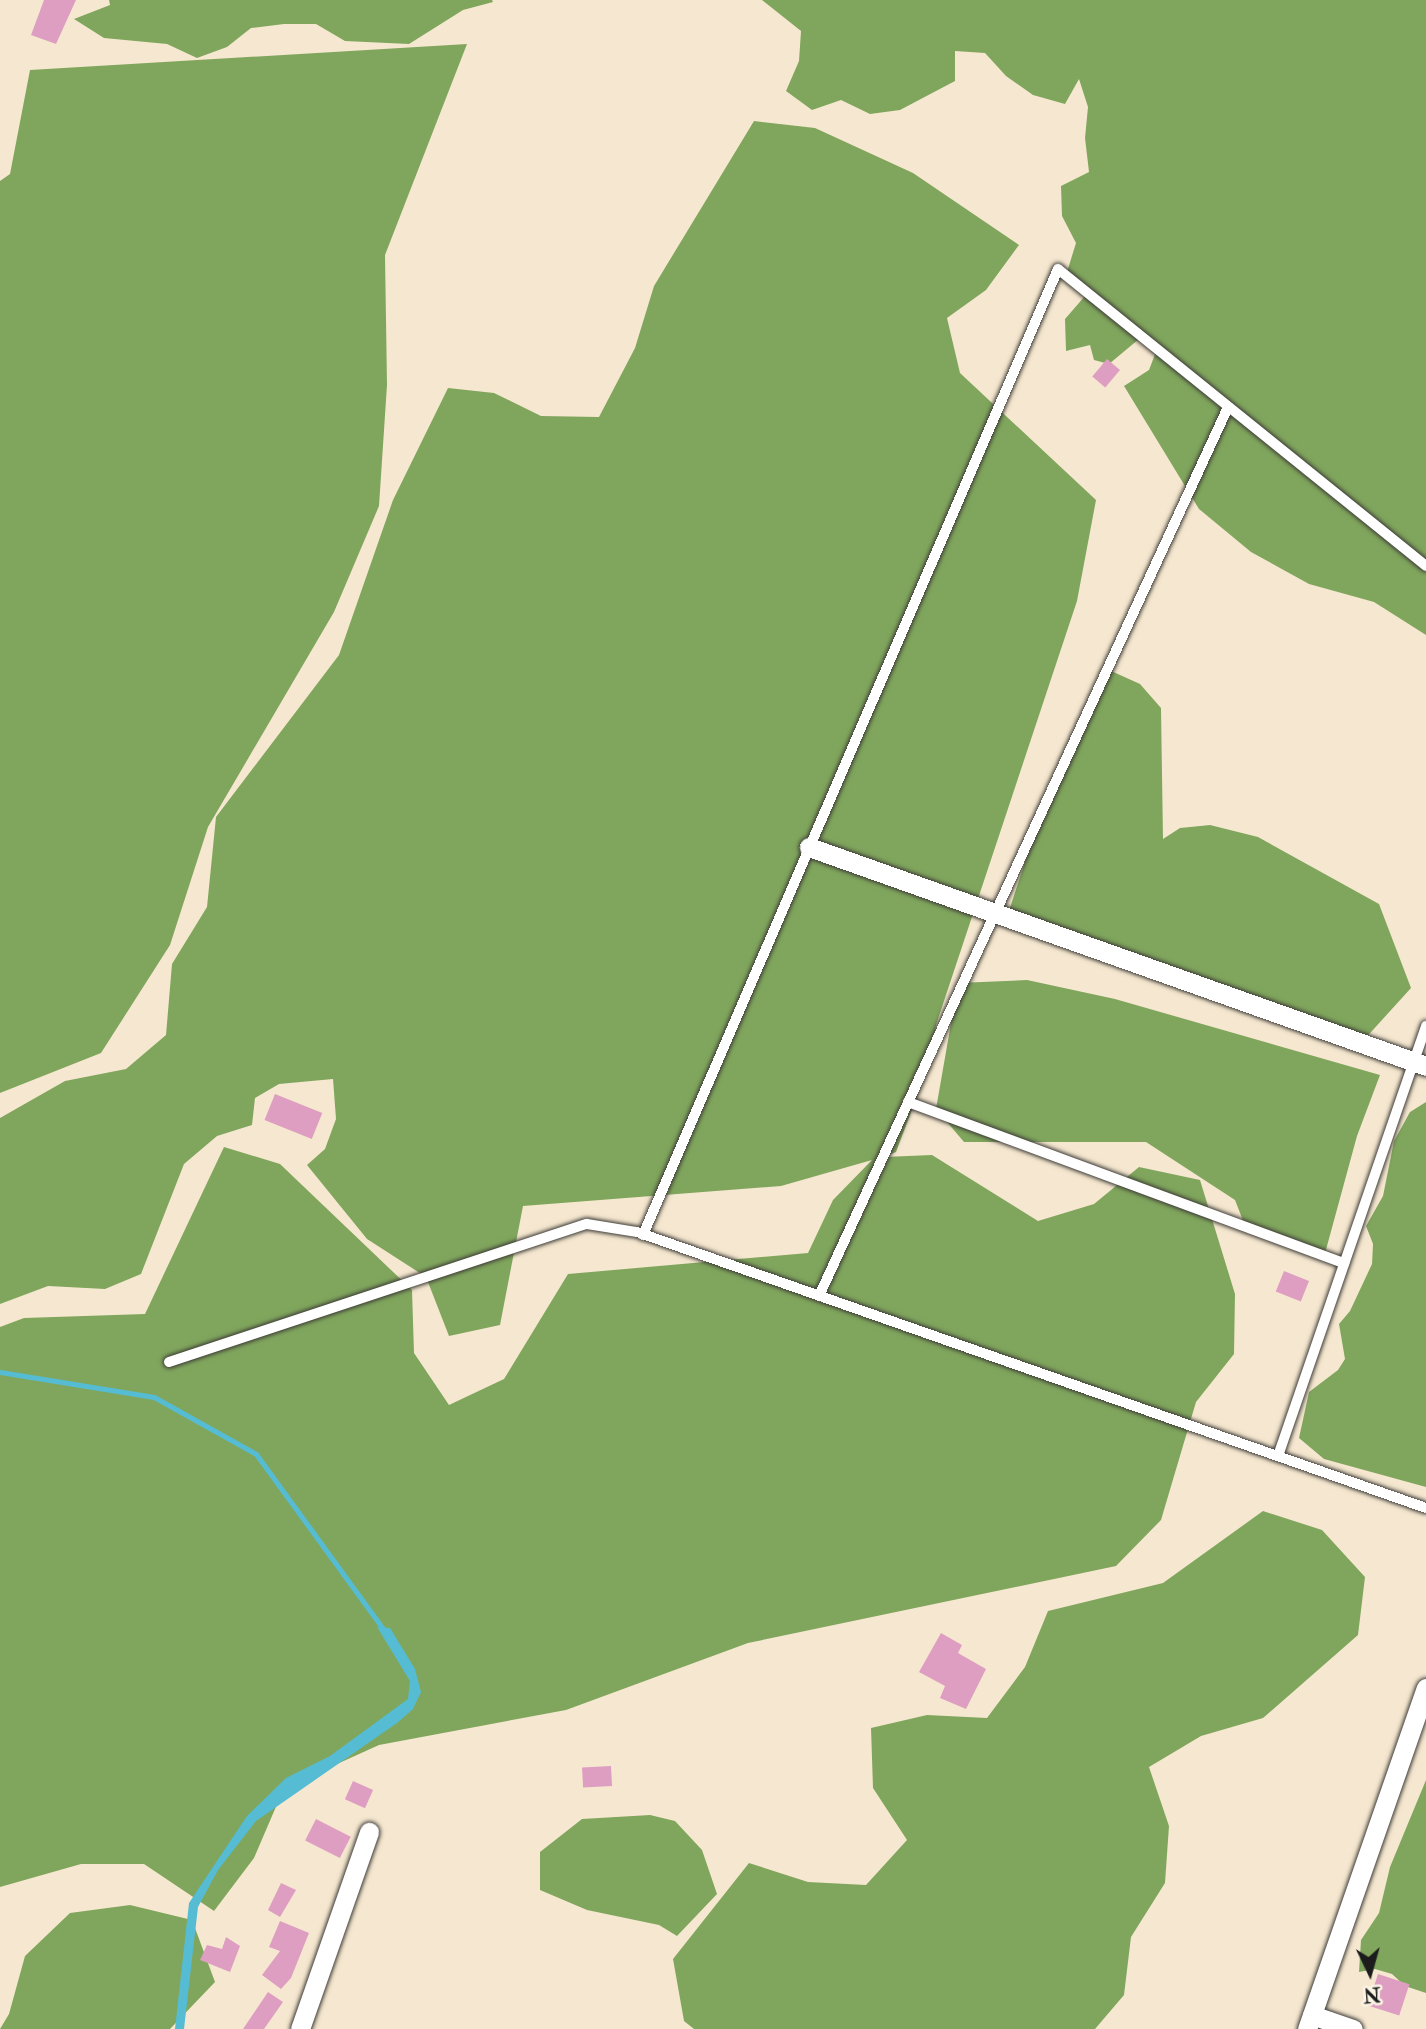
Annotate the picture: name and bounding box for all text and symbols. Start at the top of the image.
north arrow [1335,1938,1405,2008]
text: N [1362,1981,1381,2007]

